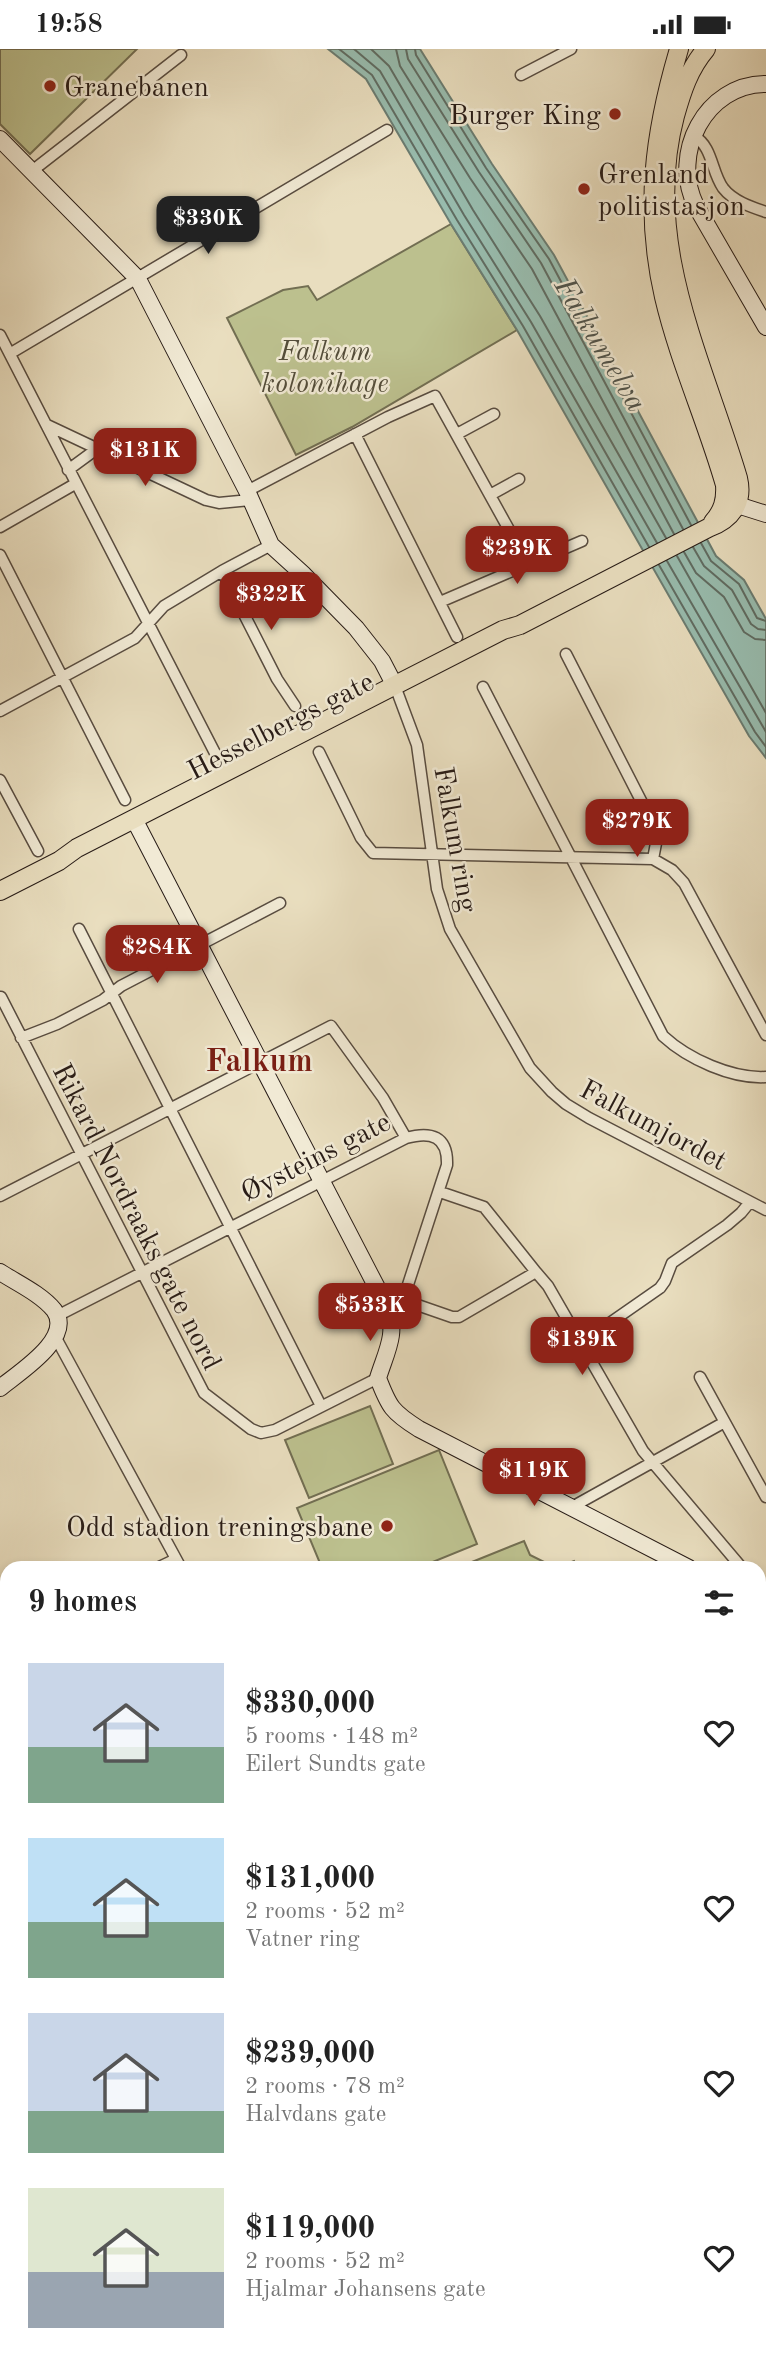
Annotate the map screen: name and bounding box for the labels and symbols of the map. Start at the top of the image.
place label: Granebanen [64,75,209,103]
marker: Granebanen [42,78,58,94]
place label: Burger King [449,103,601,131]
marker: Burger King [607,106,623,122]
place label: Grenland politistasjon [598,162,745,222]
marker: Grenland politistasjon [576,181,592,197]
pin: $330K [159,197,257,256]
water label: Falkumelva [547,272,651,417]
park label: Falkum kolonihage [261,339,389,399]
pin: $131K [96,429,194,488]
pin: $239K [468,526,566,586]
pin: $322K [222,573,320,632]
street label: Hesselbergs gate [184,669,379,787]
street label: Falkum ring [427,765,481,915]
pin: $279K [588,799,686,859]
pin: $284K [108,925,206,985]
district label: Falkum [205,1047,313,1079]
street label: Rikard Nordraaks gate nord [46,1060,225,1375]
street label: Falkumjordet [575,1076,731,1177]
street label: Øysteins gate [237,1109,396,1208]
pin: $533K [321,1283,419,1343]
pin: $139K [533,1317,631,1377]
pin: $119K [485,1449,583,1508]
place label: Odd stadion treningsbane [66,1515,373,1543]
marker: Odd stadion treningsbane [379,1518,395,1534]

